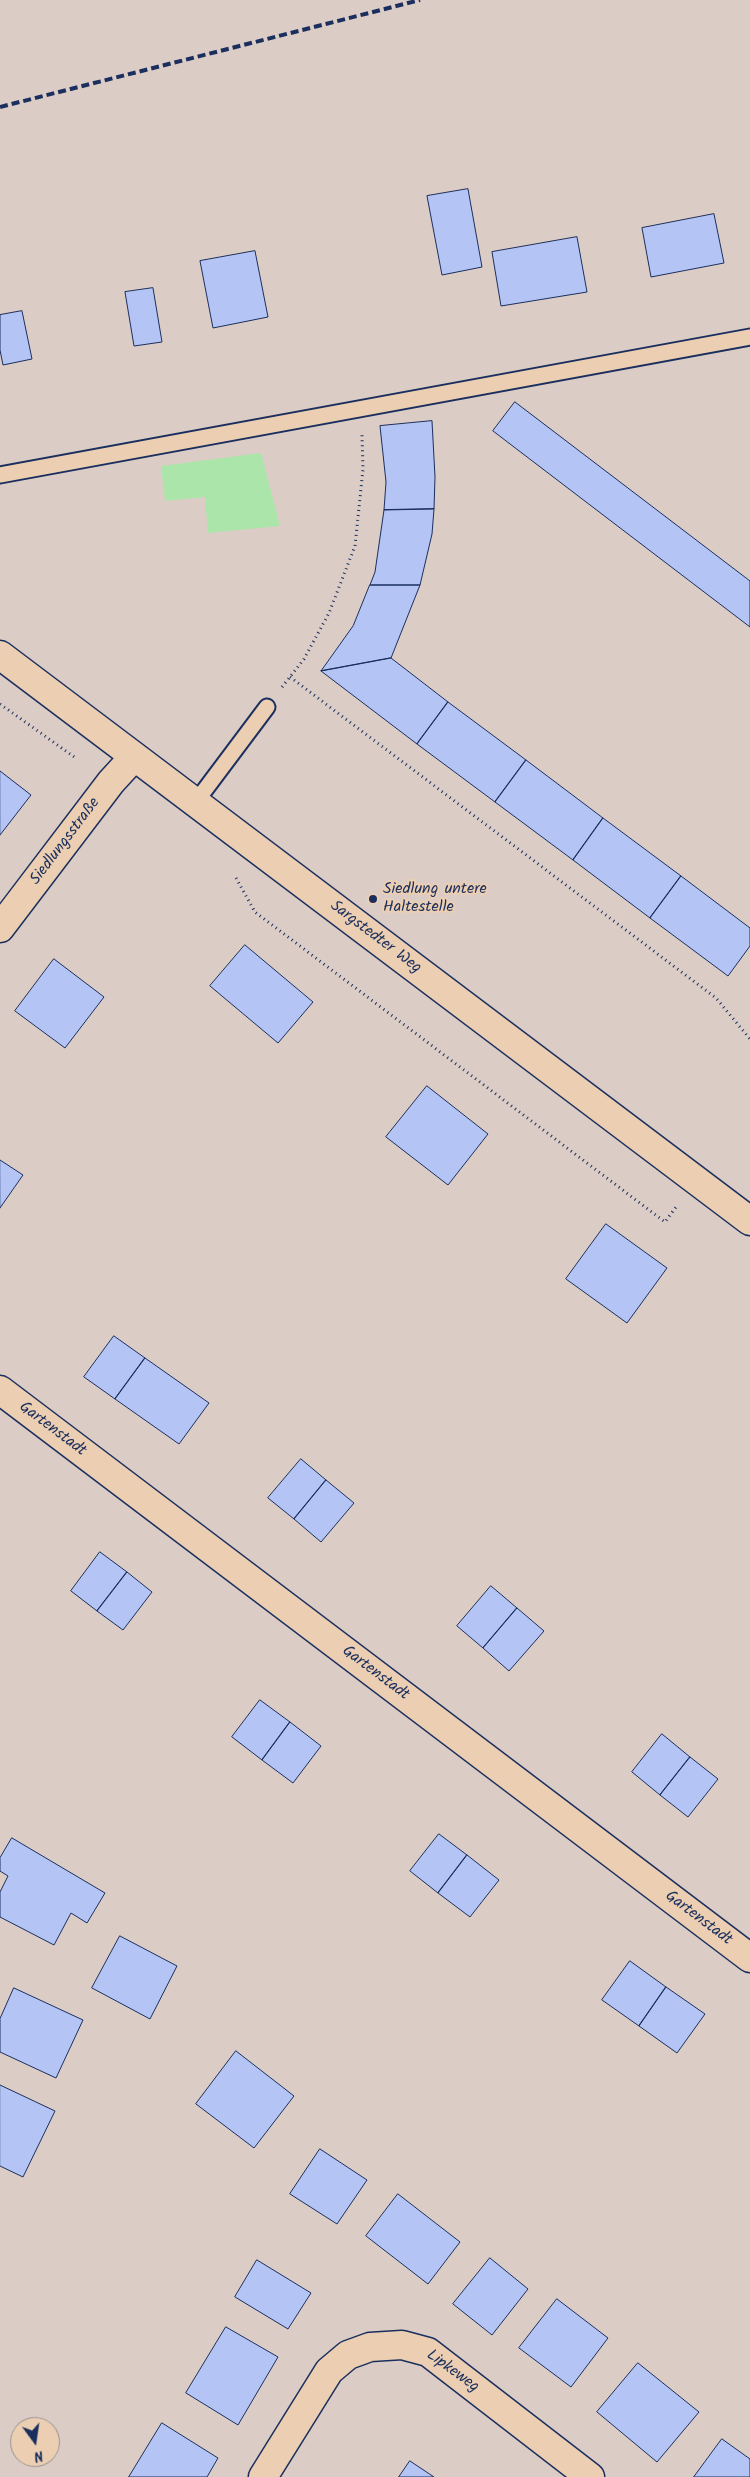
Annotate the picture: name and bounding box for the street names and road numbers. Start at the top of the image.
street label: Siedlungsstraße [27,795,105,889]
street label: Sargstedter Weg [325,897,425,979]
street label: Gartenstadt [15,1399,89,1461]
street label: Gartenstadt [338,1643,412,1705]
street label: Gartenstadt [661,1888,735,1950]
street label: Lipkeweg [422,2346,482,2398]

